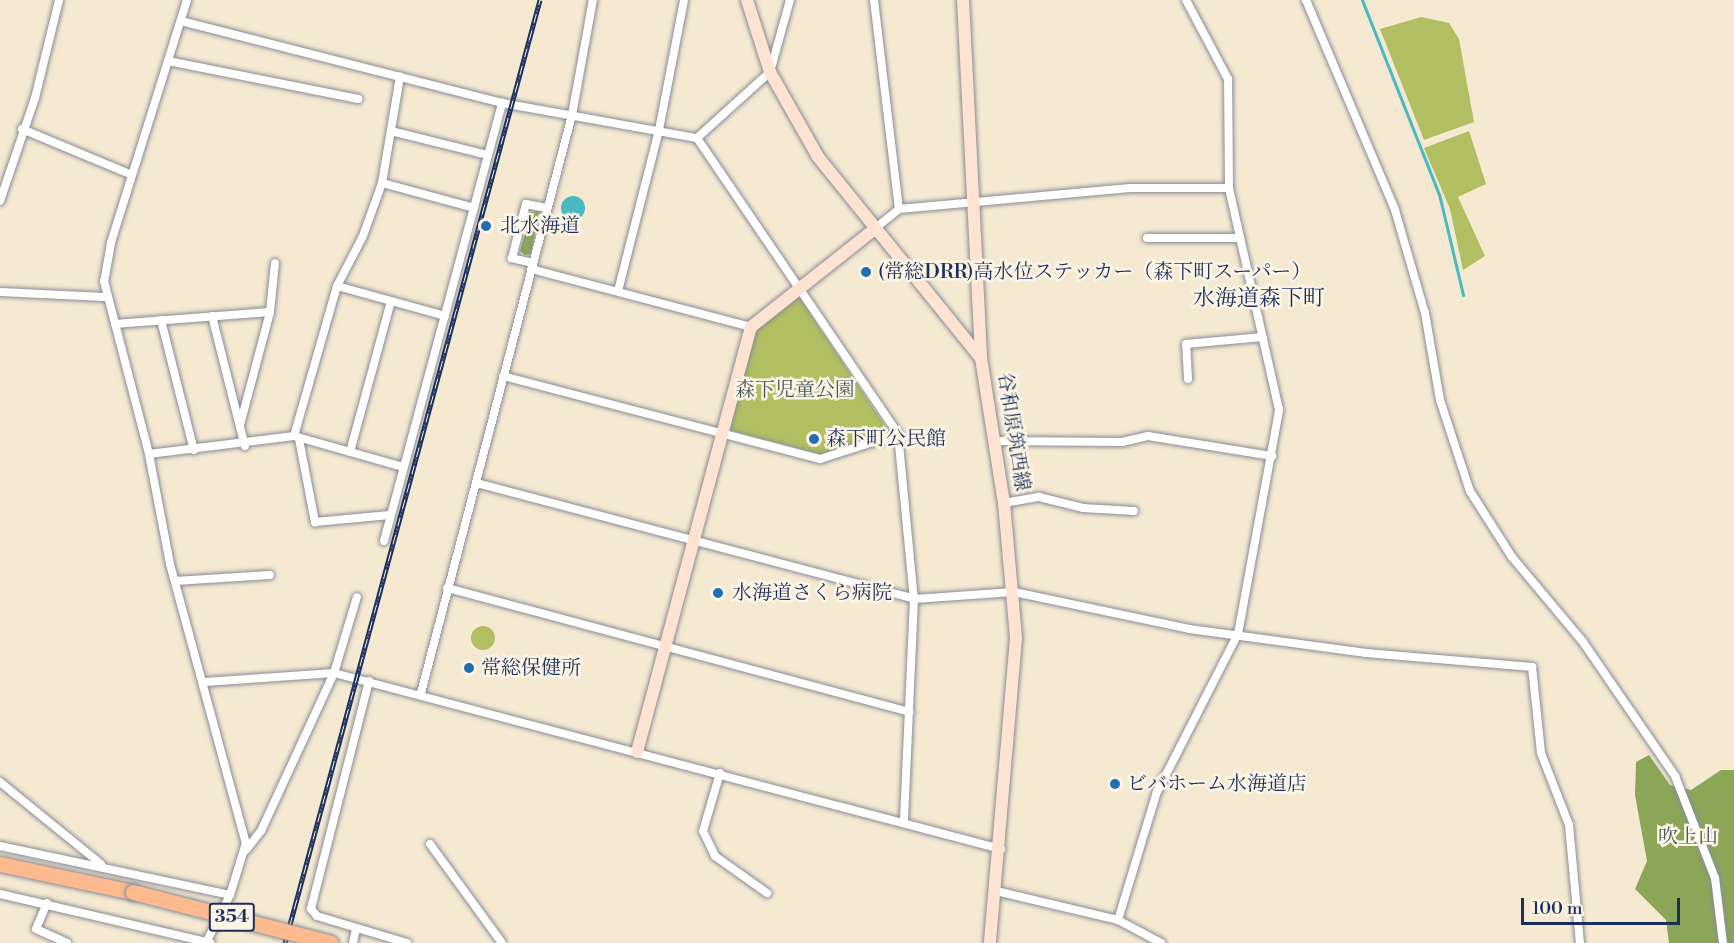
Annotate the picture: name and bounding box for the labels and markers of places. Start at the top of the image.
place label: 北水海道 [500,214,580,238]
marker: 北水海道 [477,217,495,235]
place label: (常総DRR)高水位ステッカー（森下町スーパー） [878,260,1313,284]
marker: (常総DRR)高水位ステッカー（森下町スーパー） [859,265,873,279]
place label: 森下町公民館 [826,427,946,451]
marker: 森下町公民館 [807,432,821,446]
place label: 水海道さくら病院 [732,581,892,605]
marker: 水海道さくら病院 [709,584,727,602]
place label: 常総保健所 [481,656,581,680]
marker: 常総保健所 [462,661,476,675]
place label: ビバホーム水海道店 [1127,772,1307,796]
marker: ビバホーム水海道店 [1108,777,1122,791]

